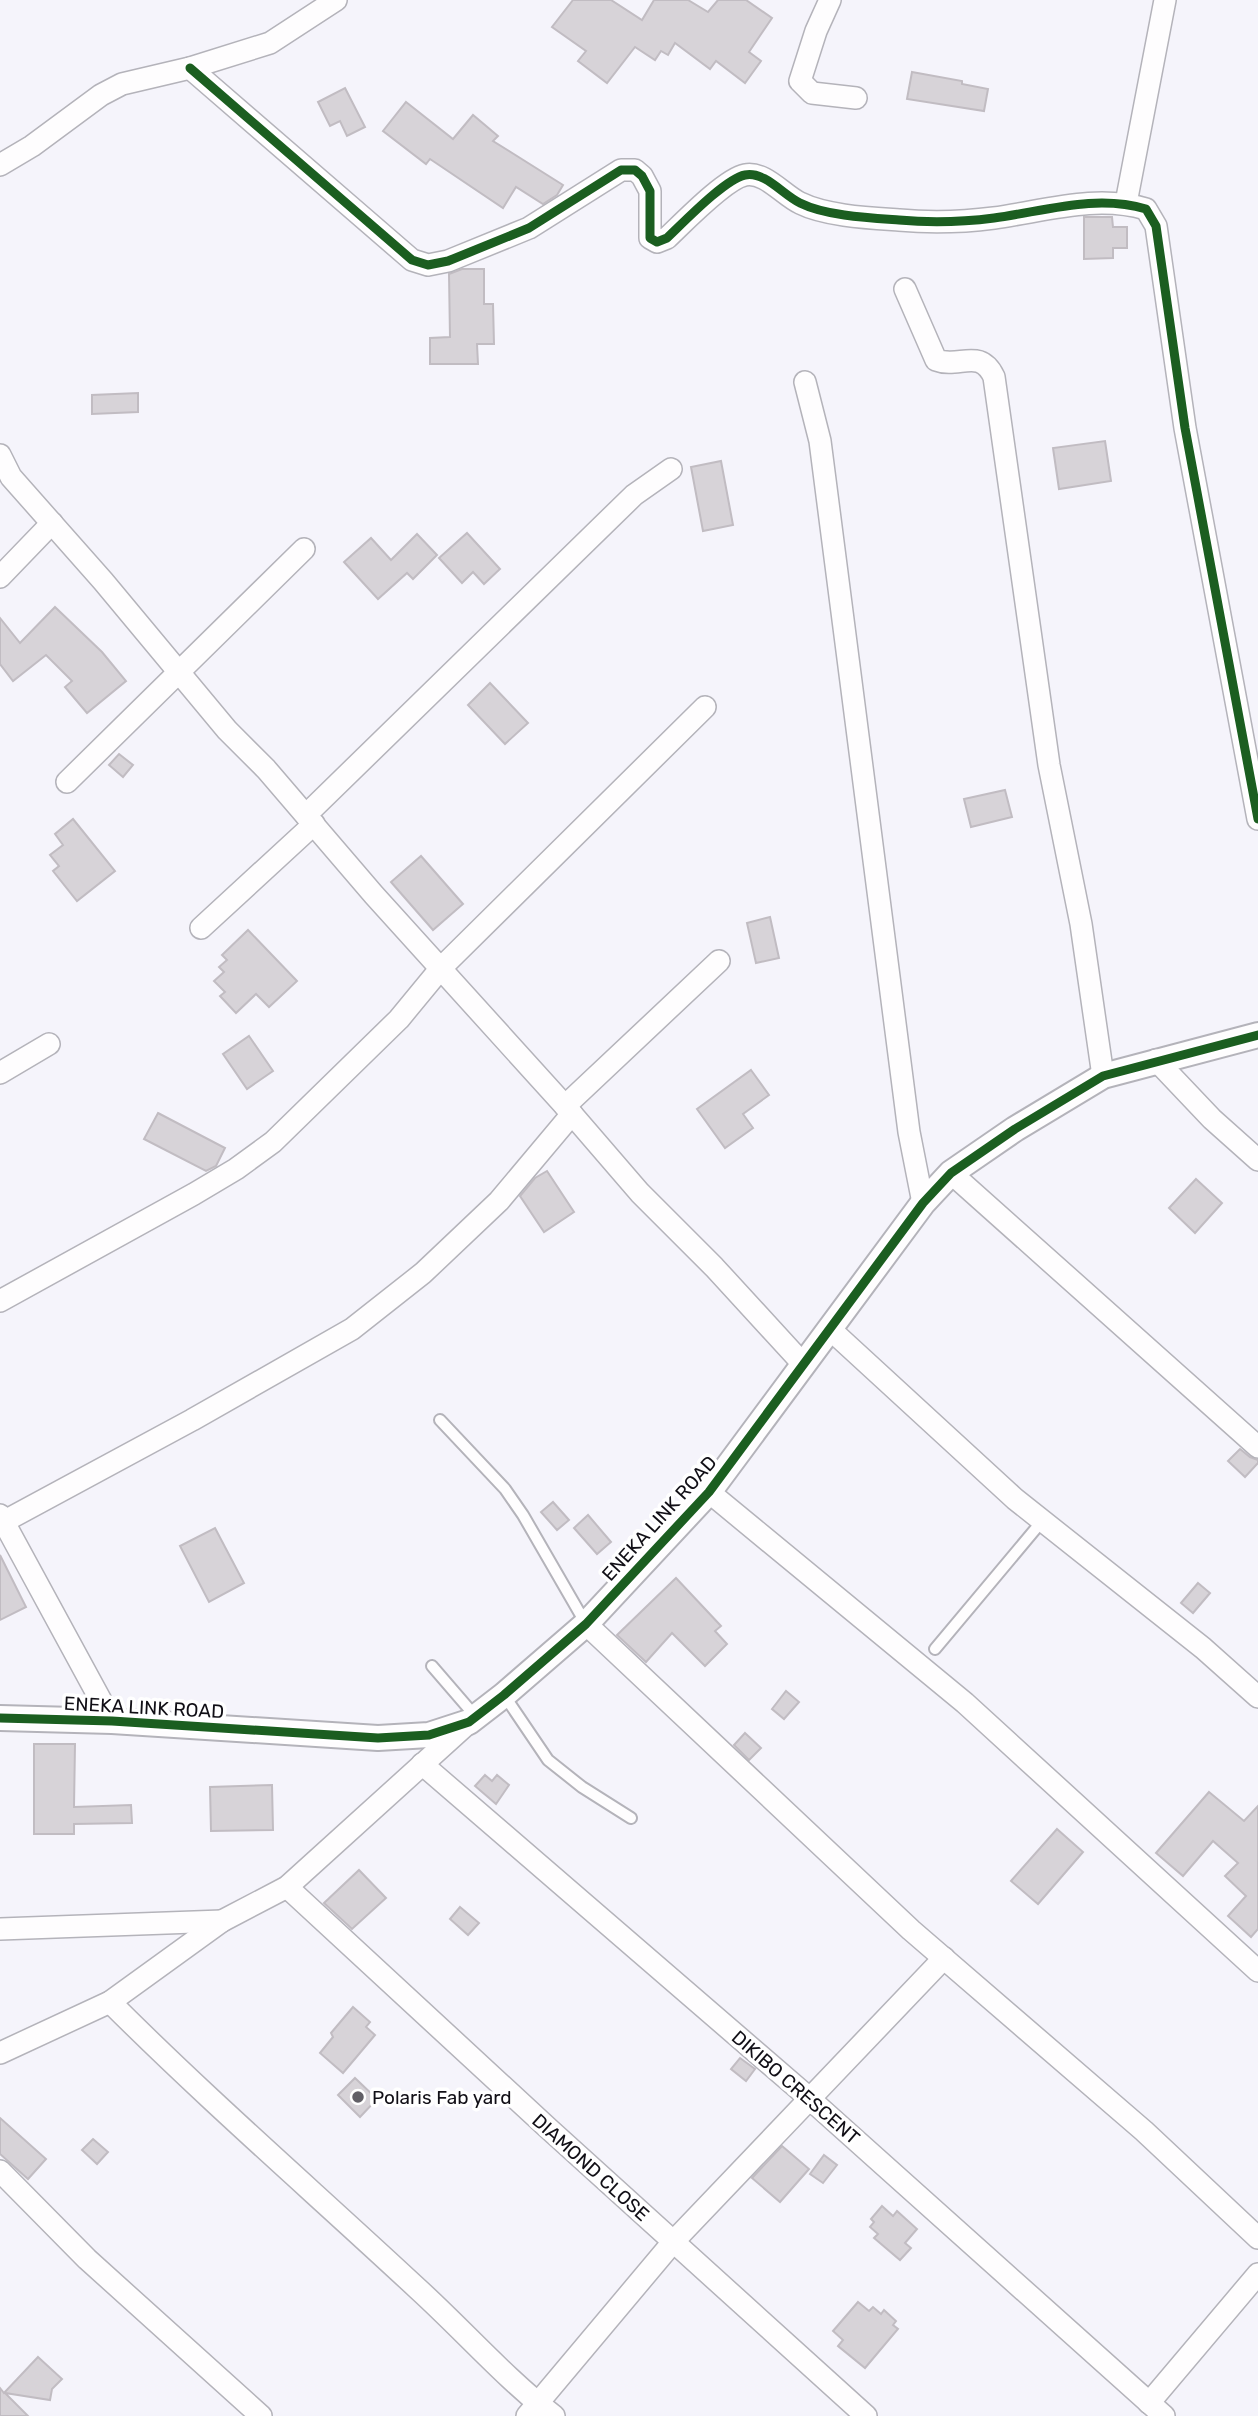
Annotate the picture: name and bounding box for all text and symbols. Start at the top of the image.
street label: ENEKA LINK ROAD [597,1451,722,1586]
street label: ENEKA LINK ROAD [63,1692,225,1723]
street label: DIKIBO CRESCENT [727,2026,864,2149]
place label: Polaris Fab yard [372,2086,512,2109]
marker: Polaris Fab yard [350,2089,366,2105]
street label: DIAMOND CLOSE [528,2109,654,2226]

